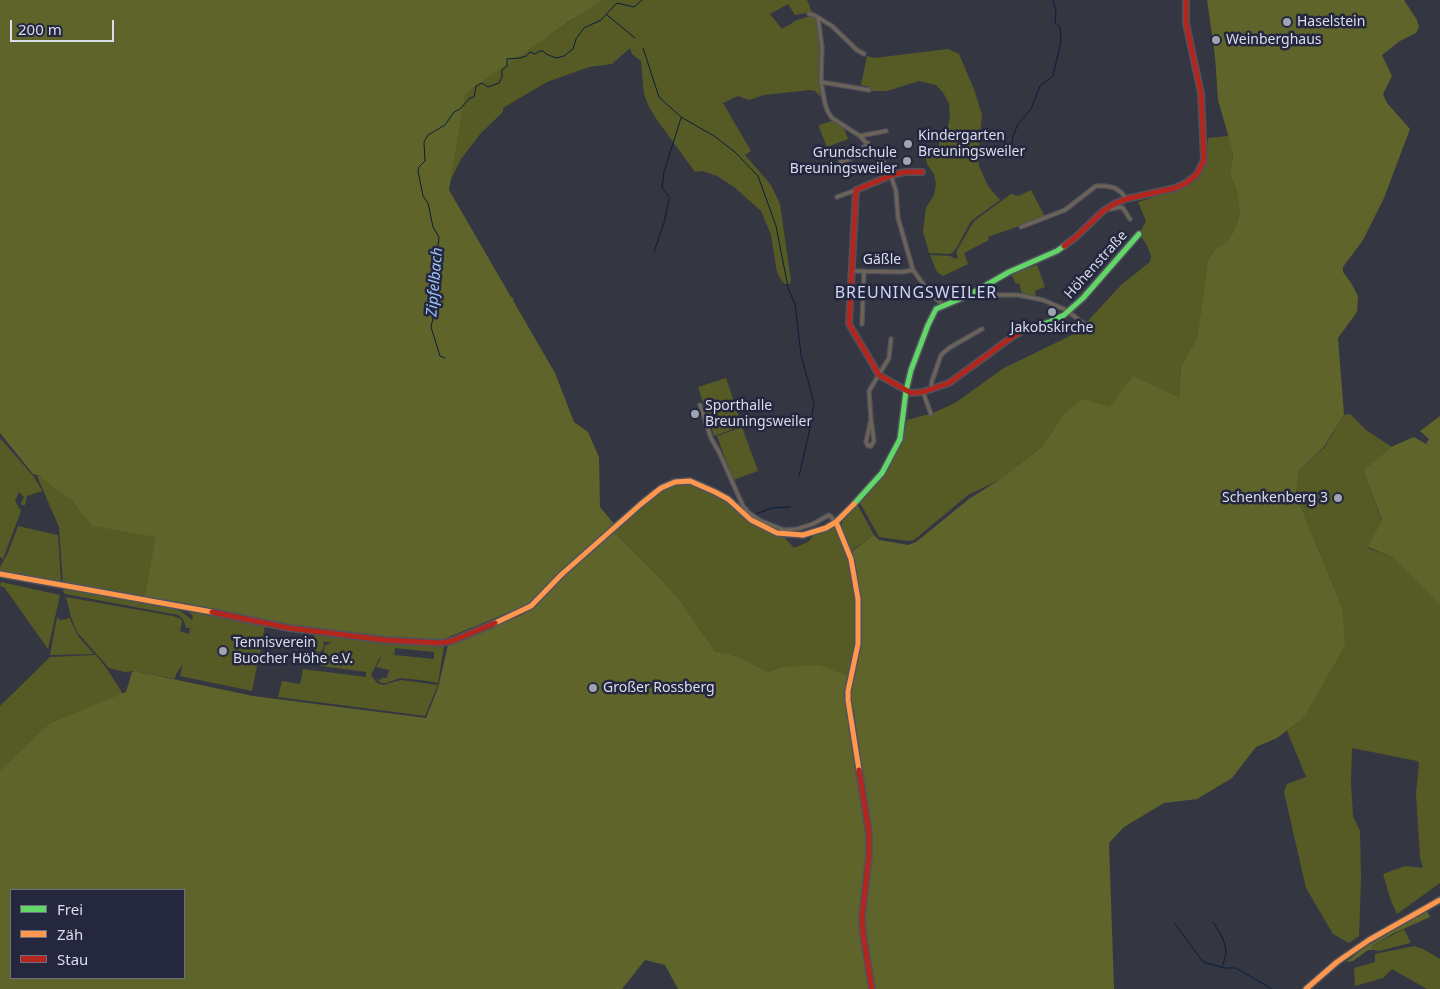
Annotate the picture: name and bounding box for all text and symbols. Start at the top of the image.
scale bar [12,10,116,42]
place label: Haselstein [1297,14,1365,30]
marker: Haselstein [1281,16,1293,28]
text: 200 m [18,19,62,39]
place label: Weinberghaus [1226,32,1322,48]
marker: Weinberghaus [1210,34,1222,46]
place label: Kindergarten Breuningsweiler [918,128,1025,160]
marker: Kindergarten Breuningsweiler [902,138,914,150]
place label: Grundschule Breuningsweiler [790,145,897,178]
marker: Grundschule Breuningsweiler [901,155,913,167]
street label: Höhenstraße [1061,227,1131,303]
water label: Zipfelbach [423,247,447,317]
street label: Gäßle [863,252,901,268]
district label: BREUNINGSWEILER [833,283,999,303]
marker: Jakobskirche [1046,306,1058,318]
place label: Jakobskirche [1011,320,1093,336]
place label: Sporthalle Breuningsweiler [705,398,812,431]
marker: Sporthalle Breuningsweiler [689,408,701,420]
place label: Schenkenberg 3 [1222,490,1328,506]
marker: Schenkenberg 3 [1332,492,1344,504]
place label: Tennisverein Buocher Höhe e.V. [233,635,353,668]
marker: Tennisverein Buocher Höhe e.V. [217,645,229,657]
place label: Großer Rossberg [603,680,715,696]
marker: Großer Rossberg [587,682,599,694]
legend [10,889,185,979]
text: Frei [57,899,83,919]
text: Zäh [57,924,83,944]
text: Stau [57,949,88,969]

